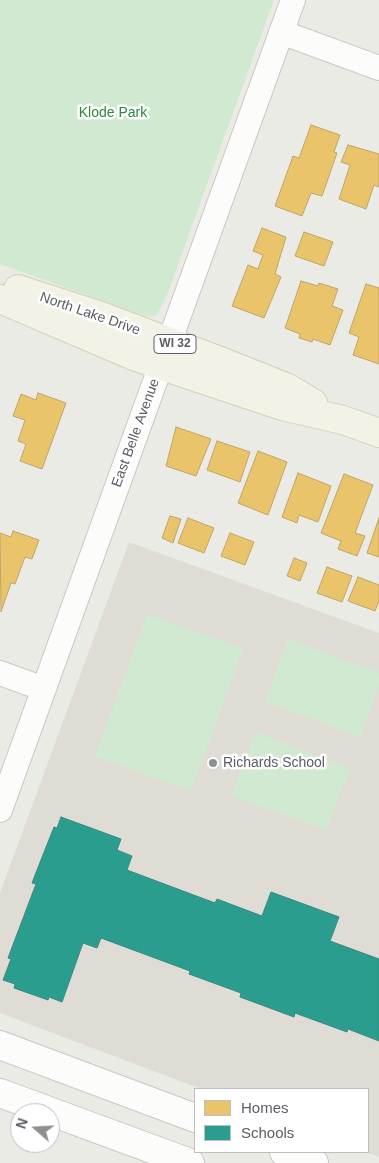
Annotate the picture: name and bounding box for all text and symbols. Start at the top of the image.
park label: Klode Park [79,105,147,121]
street label: North Lake Drive [38,289,142,339]
road number: WI 32 [154,334,196,354]
street label: East Belle Avenue [109,376,163,490]
place label: Richards School [223,755,325,771]
marker: Richards School [207,757,219,769]
legend [194,1088,369,1153]
text: Homes [241,1099,289,1116]
north arrow [10,1103,60,1153]
text: N [13,1116,31,1131]
text: Schools [241,1124,294,1141]

